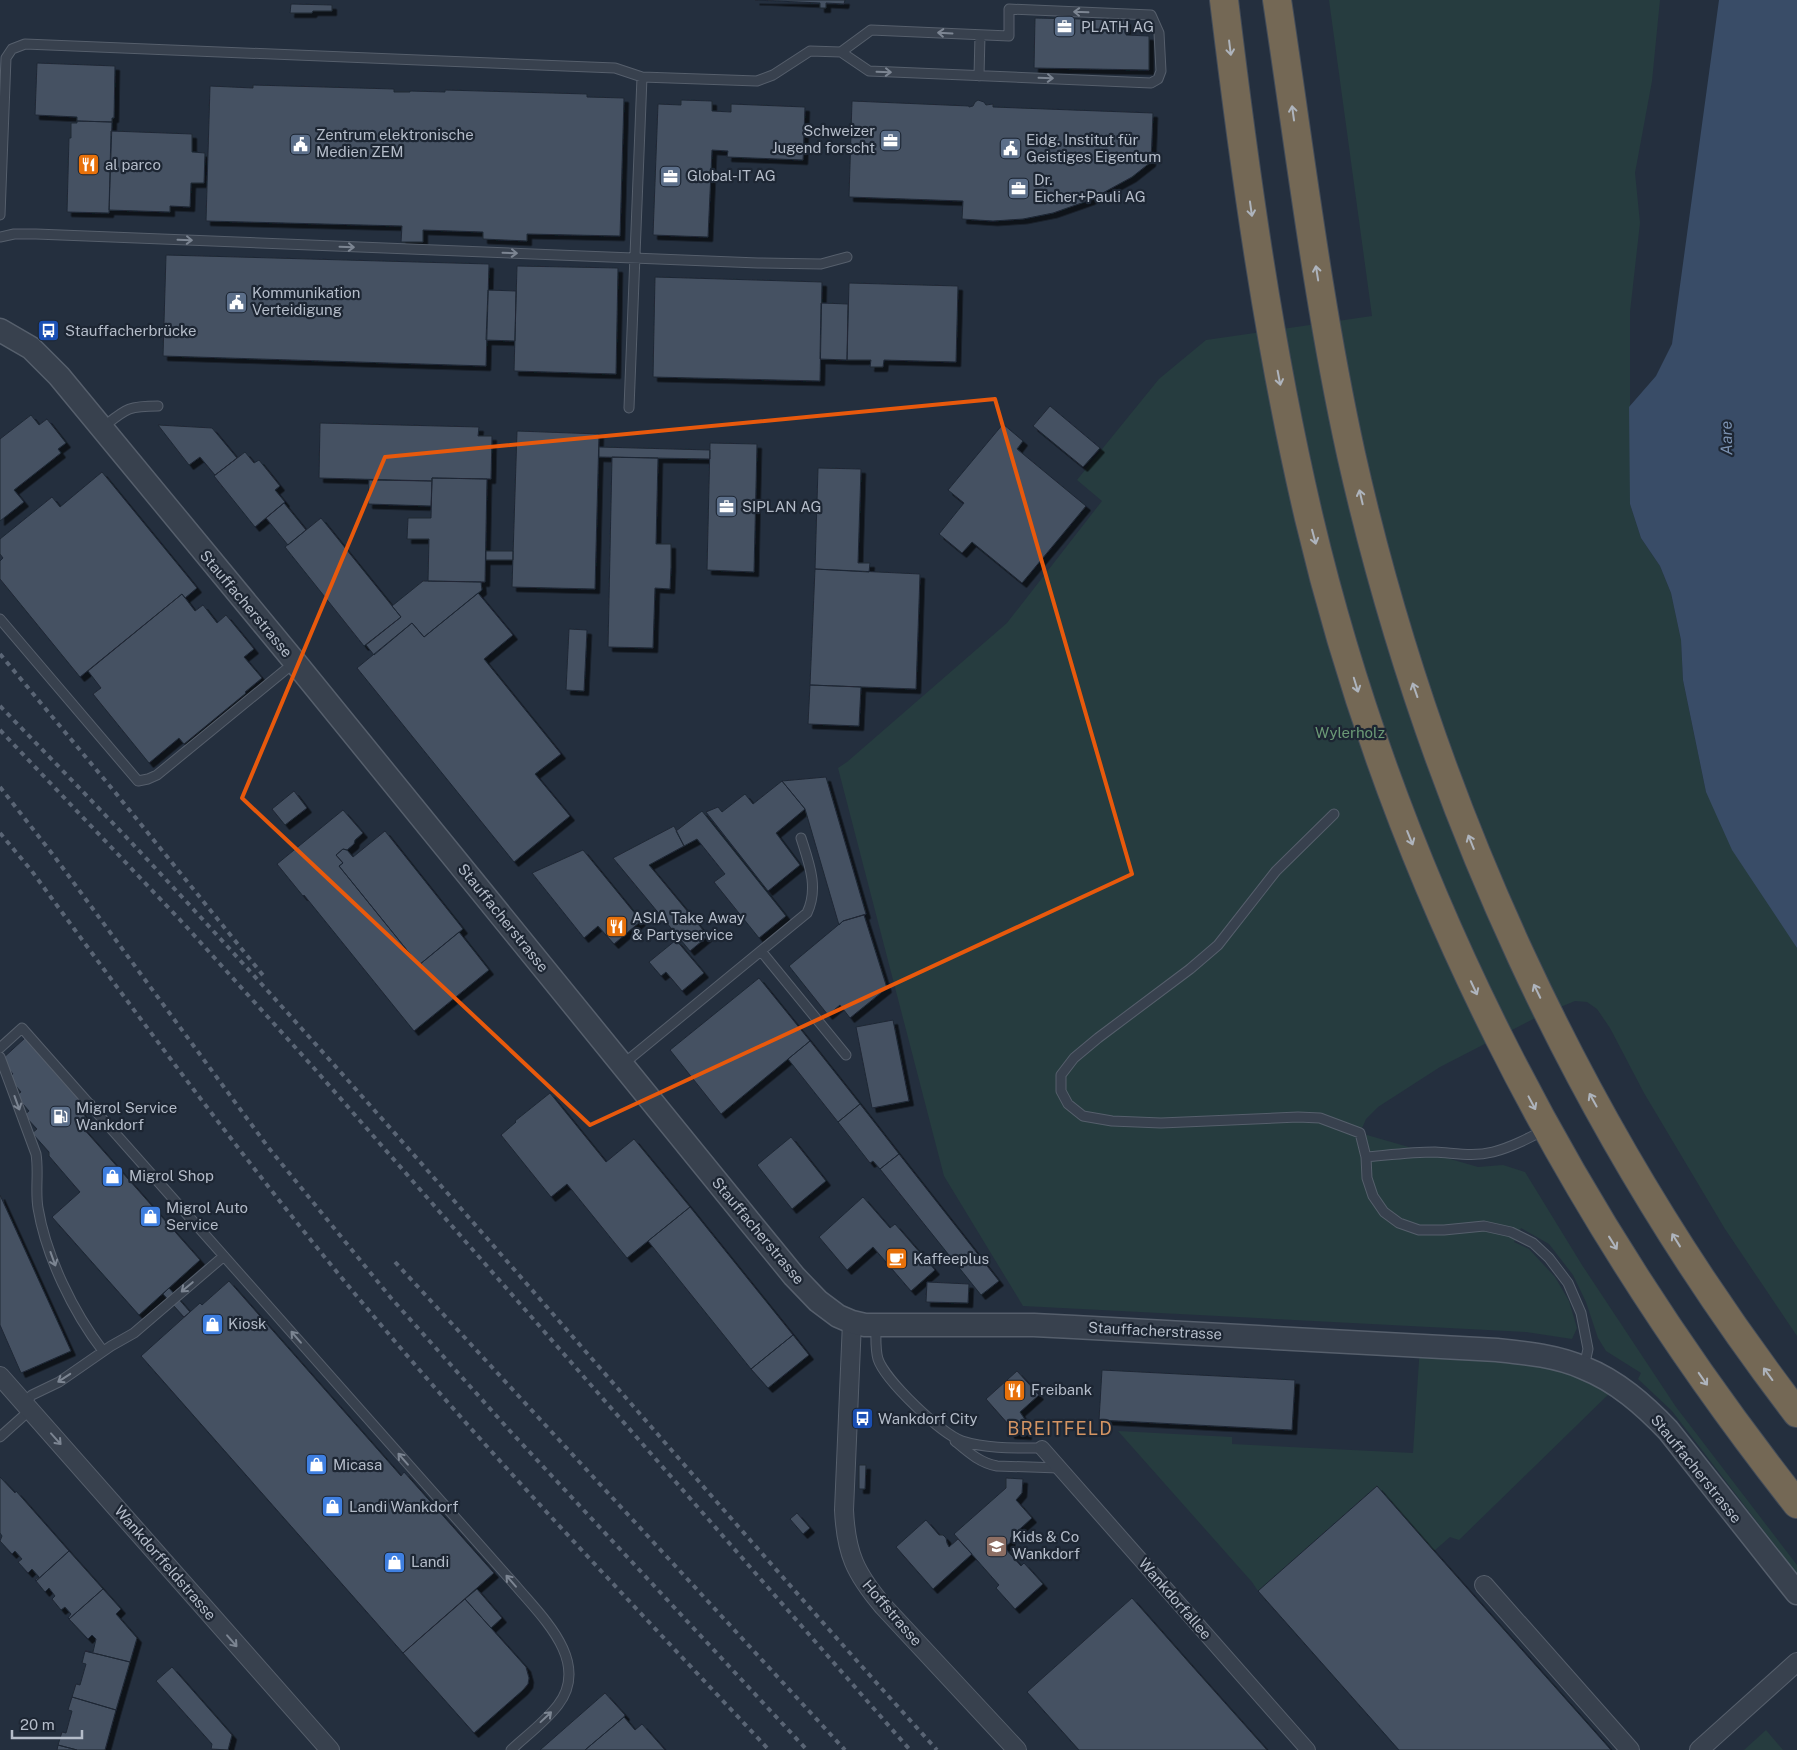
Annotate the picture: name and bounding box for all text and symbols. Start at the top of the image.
one-way arrow [1073,7,1089,17]
office icon: PLATH AG [1053,15,1077,39]
place label: PLATH AG [1081,18,1154,35]
one-way arrow [937,29,953,38]
one-way arrow [1225,40,1235,56]
one-way arrow [875,67,891,77]
one-way arrow [1038,74,1054,83]
one-way arrow [1288,105,1298,121]
place label: Schweizer Jugend forscht [772,122,875,156]
place label: Zentrum elektronische Medien ZEM [316,126,474,160]
office icon: Schweizer Jugend forscht [879,128,903,152]
place label: Eidg. Institut für Geistiges Eigentum [1026,131,1161,165]
public building icon: Zentrum elektronische Medien ZEM [288,132,312,156]
public building icon: Eidg. Institut für Geistiges Eigentum [998,137,1022,161]
restaurant icon: al parco [77,153,101,177]
place label: al parco [105,156,161,173]
office icon: Global-IT AG [659,164,683,188]
place label: Global-IT AG [687,167,776,184]
place label: Dr. Eicher+Pauli AG [1034,171,1146,205]
office icon: Dr. Eicher+Pauli AG [1006,177,1030,201]
one-way arrow [1247,201,1257,217]
one-way arrow [177,236,193,245]
one-way arrow [339,242,355,251]
one-way arrow [501,249,517,258]
one-way arrow [1312,266,1322,282]
place label: Kommunikation Verteidigung [252,284,360,318]
public building icon: Kommunikation Verteidigung [224,290,248,314]
bus stop icon: Stauffacherbrücke [37,319,61,343]
place label: Stauffacherbrücke [65,322,197,339]
one-way arrow [1275,370,1284,386]
water label: Aare [1717,421,1736,455]
one-way arrow [1356,490,1365,506]
office icon: SIPLAN AG [714,495,738,519]
place label: SIPLAN AG [742,498,821,515]
one-way arrow [1309,528,1319,544]
street label: Stauffacherstrasse [197,547,296,661]
one-way arrow [1351,677,1361,693]
one-way arrow [1410,682,1420,698]
park label: Wylerholz [1315,724,1385,741]
one-way arrow [1406,831,1415,846]
one-way arrow [1466,835,1475,850]
street label: Stauffacherstrasse [455,860,552,975]
place label: ASIA Take Away & Partyservice [632,909,745,943]
restaurant icon: ASIA Take Away & Partyservice [604,915,628,939]
one-way arrow [1469,980,1479,995]
one-way arrow [1532,984,1541,999]
one-way arrow [1588,1093,1597,1108]
one-way arrow [13,1095,22,1110]
one-way arrow [1527,1095,1537,1110]
place label: Migrol Service Wankdorf [76,1099,177,1133]
fuel station icon: Migrol Service Wankdorf [48,1105,72,1129]
shop icon: Migrol Shop [101,1164,125,1188]
place label: Migrol Shop [129,1167,214,1184]
street label: Stauffacherstrasse [709,1174,808,1288]
place label: Migrol Auto Service [166,1199,248,1233]
shop icon: Migrol Auto Service [138,1205,162,1229]
one-way arrow [1671,1233,1681,1247]
one-way arrow [1609,1236,1619,1250]
cafe icon: Kaffeeplus [885,1247,909,1271]
place label: Kaffeeplus [913,1250,989,1267]
one-way arrow [50,1252,59,1267]
one-way arrow [181,1282,194,1293]
shop icon: Kiosk [200,1312,224,1336]
place label: Kiosk [228,1315,266,1332]
street label: Stauffacherstrasse [1088,1319,1222,1342]
one-way arrow [291,1331,302,1344]
one-way arrow [1763,1367,1773,1381]
one-way arrow [1698,1372,1708,1386]
one-way arrow [57,1373,71,1383]
restaurant icon: Freibank [1003,1378,1027,1402]
place label: Freibank [1031,1381,1092,1398]
bus stop icon: Wankdorf City [850,1407,874,1431]
place label: Wankdorf City [878,1410,978,1427]
street label: Stauffacherstrasse [1648,1411,1745,1526]
district label: BREITFELD [1007,1418,1113,1439]
one-way arrow [50,1433,62,1446]
one-way arrow [398,1452,409,1465]
shop icon: Micasa [305,1453,329,1477]
place label: Micasa [333,1456,382,1473]
shop icon: Landi Wankdorf [321,1495,345,1519]
place label: Landi Wankdorf [349,1498,459,1515]
street label: Wankdorffeldstrasse [111,1502,220,1623]
place label: Kids & Co Wankdorf [1012,1528,1080,1562]
school or university icon: Kids & Co Wankdorf [984,1534,1008,1558]
shop icon: Landi [383,1550,407,1574]
place label: Landi [411,1553,449,1570]
street label: Wankdorfallee [1136,1555,1215,1643]
one-way arrow [505,1574,517,1587]
street label: Hoffstrasse [859,1576,926,1649]
one-way arrow [227,1634,238,1647]
scale bar [12,1708,82,1740]
one-way arrow [540,1711,553,1723]
text: 20 m [20,1716,55,1733]

